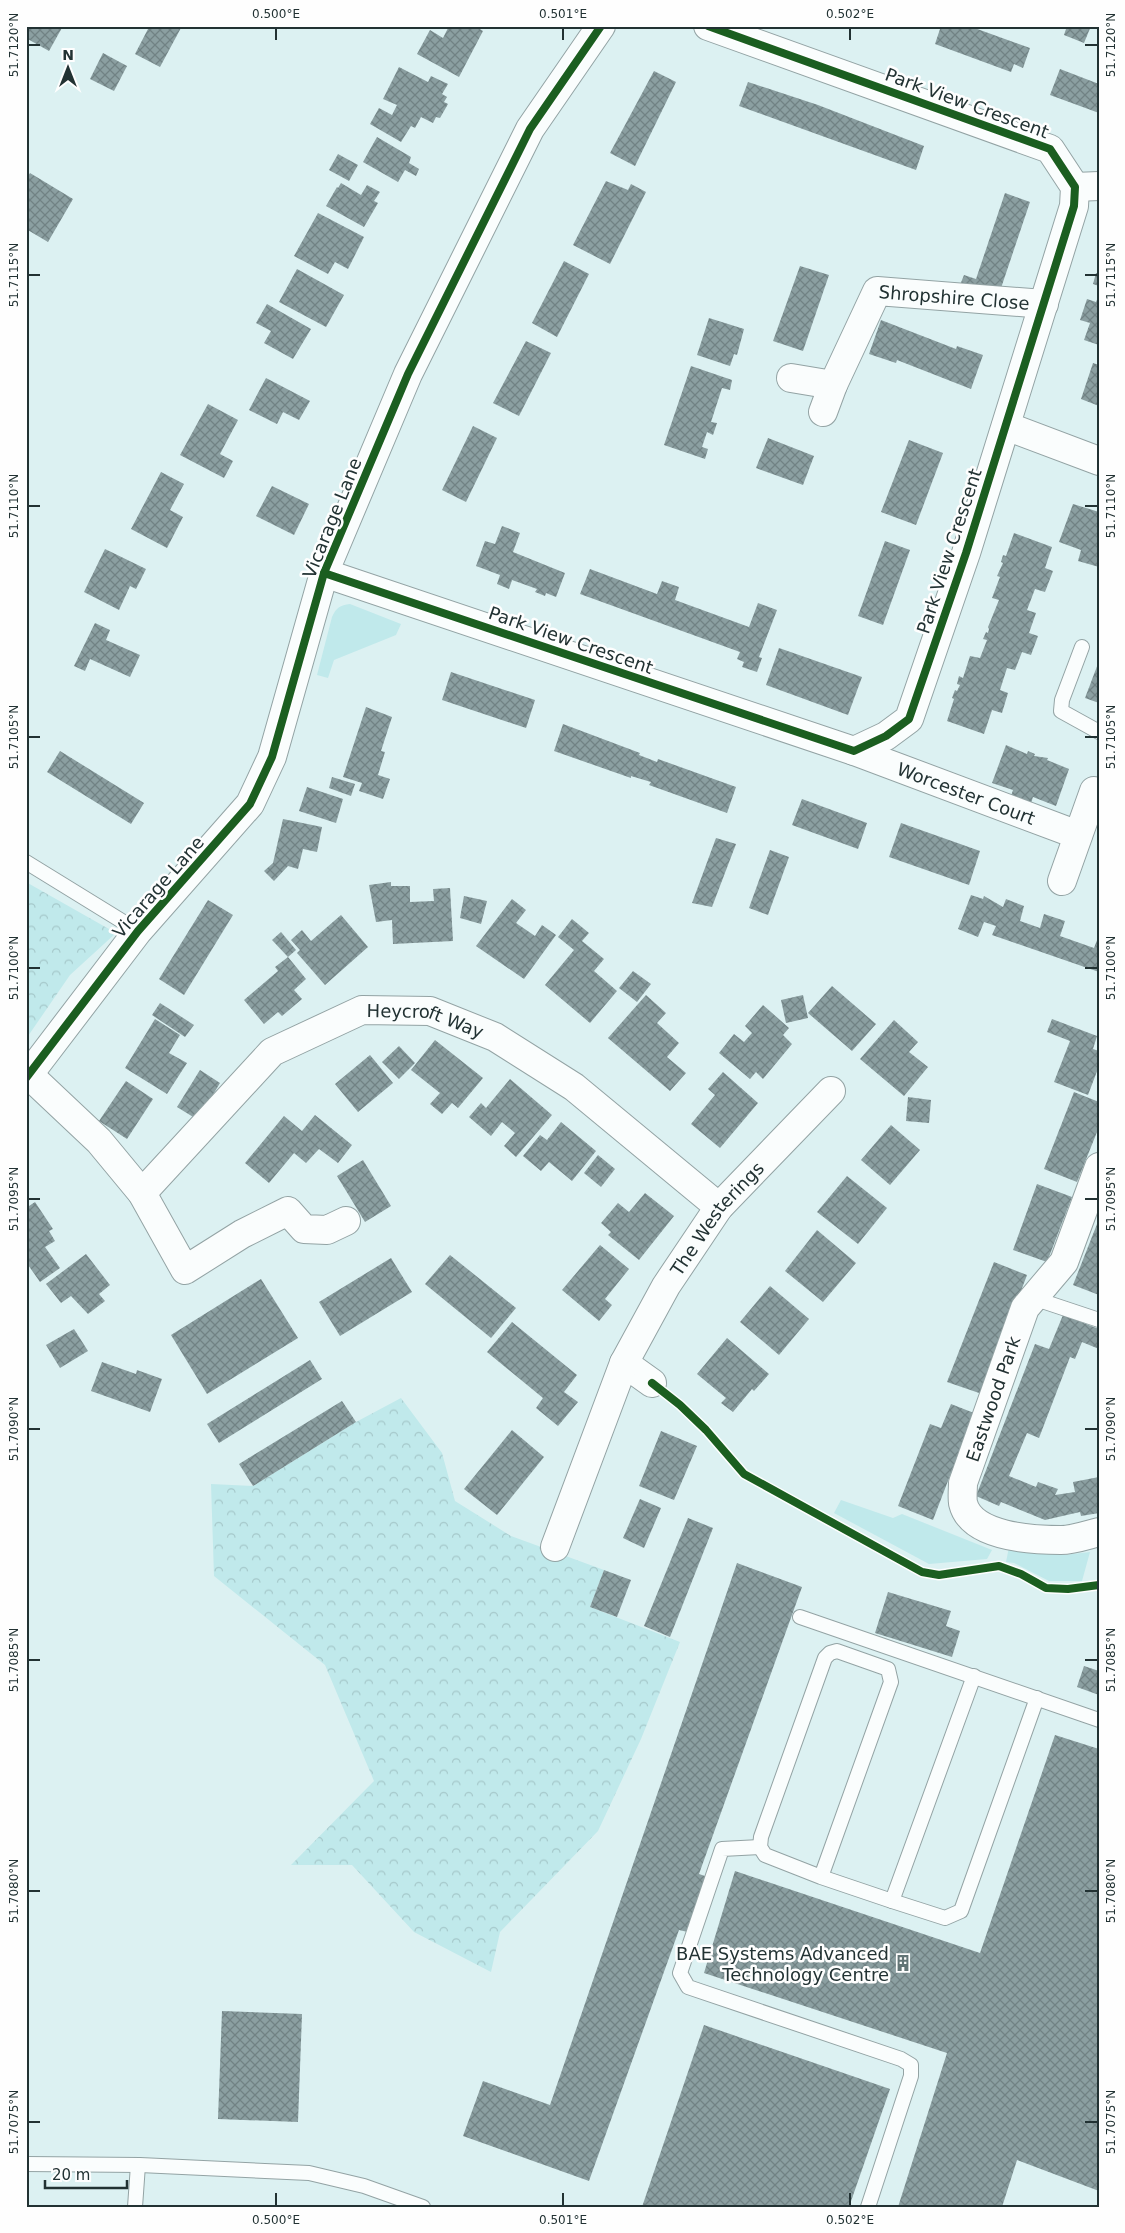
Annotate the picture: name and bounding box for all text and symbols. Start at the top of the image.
text: 0.500°E [252,7,300,21]
text: 0.501°E [539,7,587,21]
text: 0.502°E [826,7,874,21]
text: 51.7120°N [7,13,21,77]
text: 51.7120°N [1104,13,1118,77]
north arrow [42,42,92,92]
text: N [62,47,74,63]
street label: Park View Crescent [882,64,1052,142]
text: 51.7115°N [7,243,21,307]
text: 51.7115°N [1104,243,1118,307]
street label: Shropshire Close [878,281,1030,313]
street label: Vicarage Lane [298,455,366,581]
street label: Park View Crescent [912,466,986,636]
text: 51.7110°N [7,474,21,538]
text: 51.7110°N [1104,474,1118,538]
street label: Park View Crescent [486,602,656,678]
text: 51.7105°N [7,705,21,769]
text: 51.7105°N [1104,705,1118,769]
street label: Worcester Court [894,758,1038,829]
street label: Vicarage Lane [108,832,208,942]
text: 51.7100°N [7,936,21,1000]
text: 51.7100°N [1104,936,1118,1000]
street label: Heycroft Way [367,1000,487,1042]
street label: The Westerings [665,1157,768,1280]
text: 51.7095°N [7,1167,21,1231]
text: 51.7095°N [1104,1167,1118,1231]
street label: Eastwood Park [962,1333,1025,1465]
text: 51.7090°N [7,1397,21,1461]
text: 51.7090°N [1104,1397,1118,1461]
text: 51.7085°N [7,1628,21,1692]
text: 51.7085°N [1104,1628,1118,1692]
text: 51.7080°N [7,1859,21,1923]
text: 51.7080°N [1104,1859,1118,1923]
place label: BAE Systems Advanced Technology Centre [676,1943,889,1985]
building icon: BAE Systems Advanced Technology Centre [893,1953,913,1973]
text: 51.7075°N [7,2090,21,2154]
text: 51.7075°N [1104,2090,1118,2154]
scale bar [45,2158,128,2190]
text: 20 m [52,2166,90,2184]
text: 0.500°E [252,2213,300,2227]
text: 0.501°E [539,2213,587,2227]
text: 0.502°E [826,2213,874,2227]

